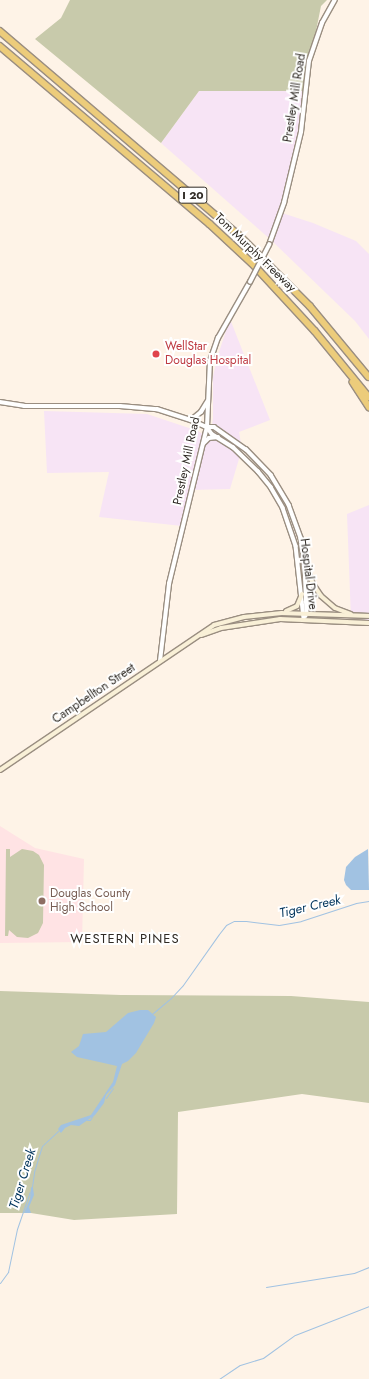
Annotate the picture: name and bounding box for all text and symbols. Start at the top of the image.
street label: Prestley Mill Road [281,53,309,143]
road number: I 20 [178,186,208,204]
street label: Tom Murphy Freeway [212,211,298,295]
place label: WellStar Douglas Hospital [165,340,251,368]
marker: WellStar Douglas Hospital [150,348,162,360]
street label: Prestley Mill Road [171,416,203,506]
street label: Hospital Drive [296,538,320,610]
street label: Campbellton Street [50,661,138,727]
place label: Douglas County High School [50,887,130,915]
water label: Tiger Creek [278,892,342,922]
marker: Douglas County High School [37,896,47,906]
district label: WESTERN PINES [70,931,180,947]
water label: Tiger Creek [6,1147,40,1211]

